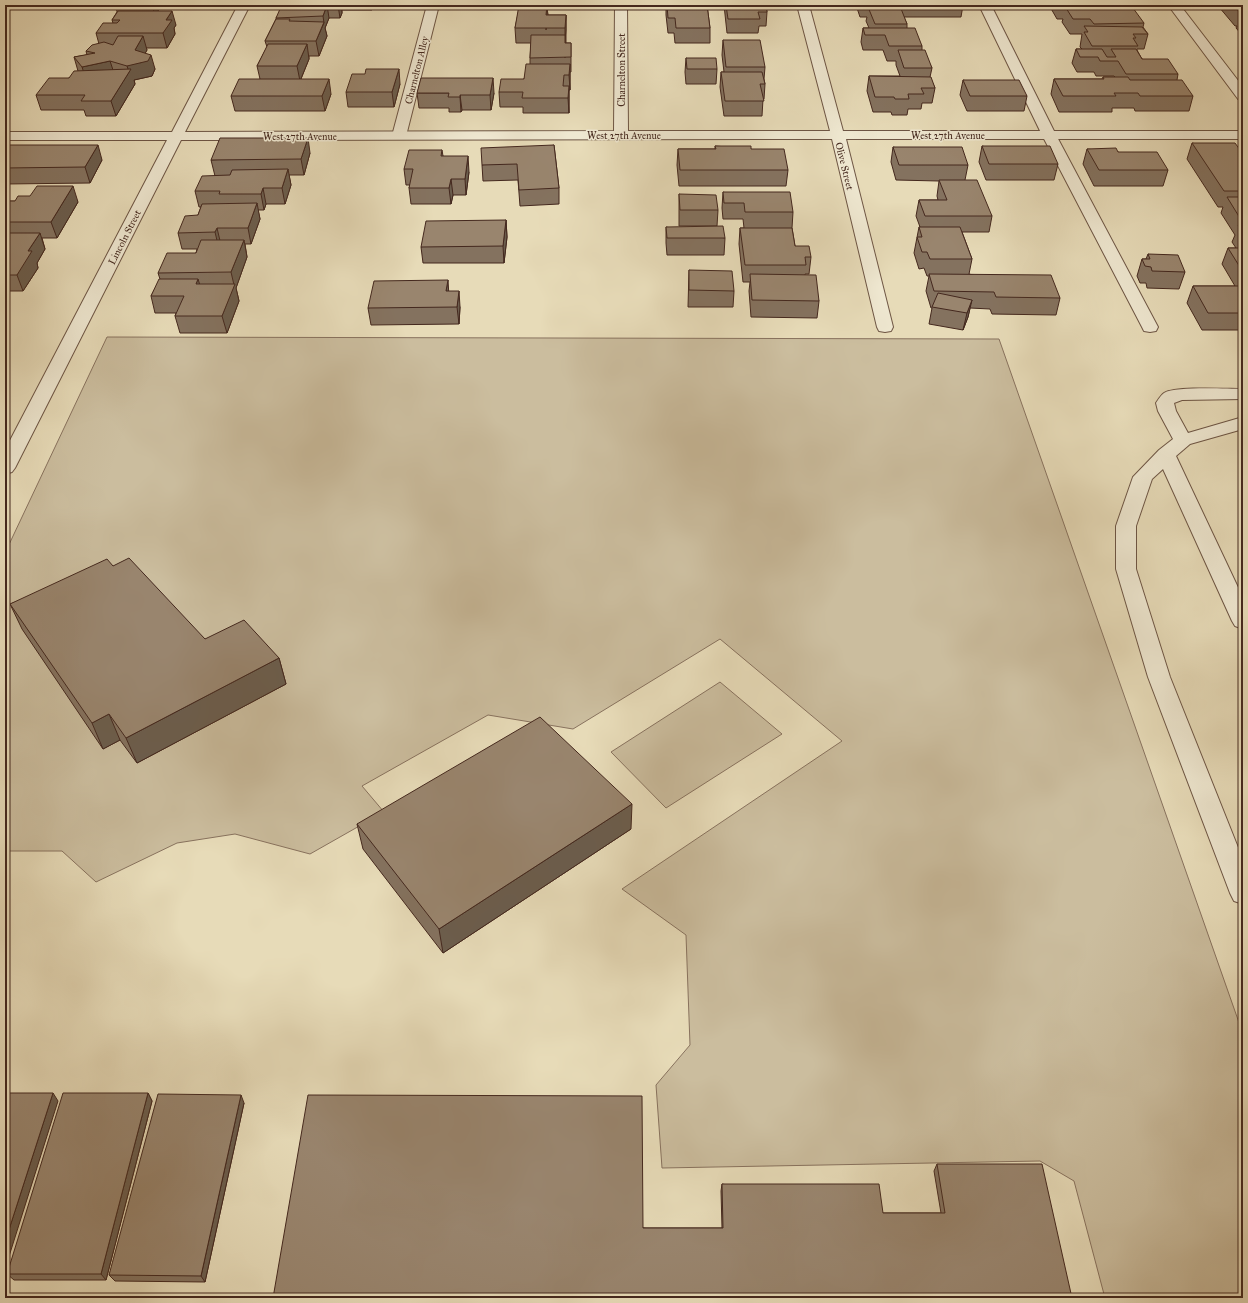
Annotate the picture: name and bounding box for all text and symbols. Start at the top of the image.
street label: Charnelton Street [616,33,628,107]
street label: Charnelton Alley [403,35,431,106]
street label: West 27th Avenue [587,130,661,142]
street label: West 27th Avenue [911,130,985,142]
street label: West 27th Avenue [263,131,337,143]
street label: Olive Street [832,141,856,192]
street label: Lincoln Street [106,208,144,267]

